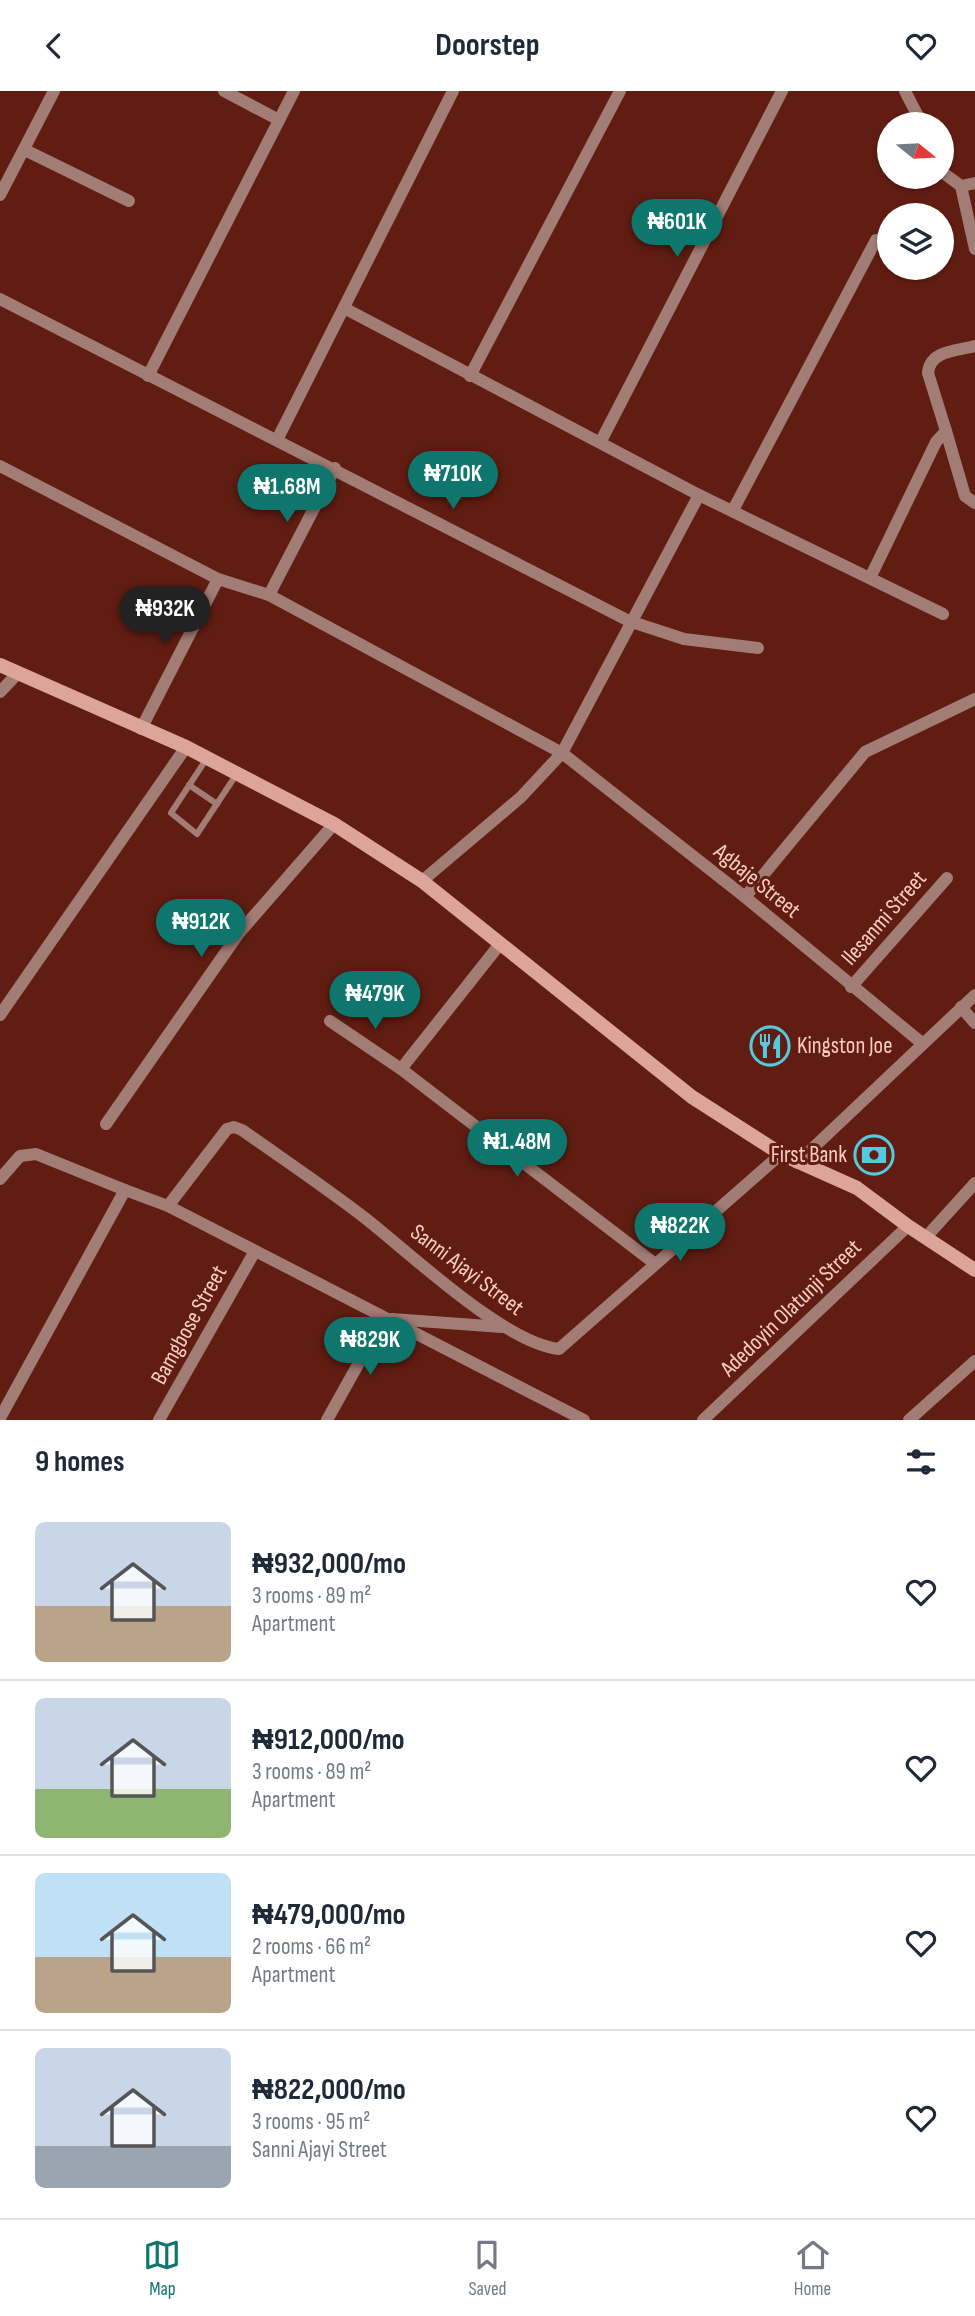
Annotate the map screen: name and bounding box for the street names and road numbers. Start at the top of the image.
street label: Agbaje Street [707,837,806,924]
street label: Ilesanmi Street [835,865,933,971]
street label: Sanni Ajayi Street [405,1218,529,1322]
street label: Adedoyin Olatunji Street [714,1233,867,1383]
street label: Bamgbose Street [145,1261,233,1389]

